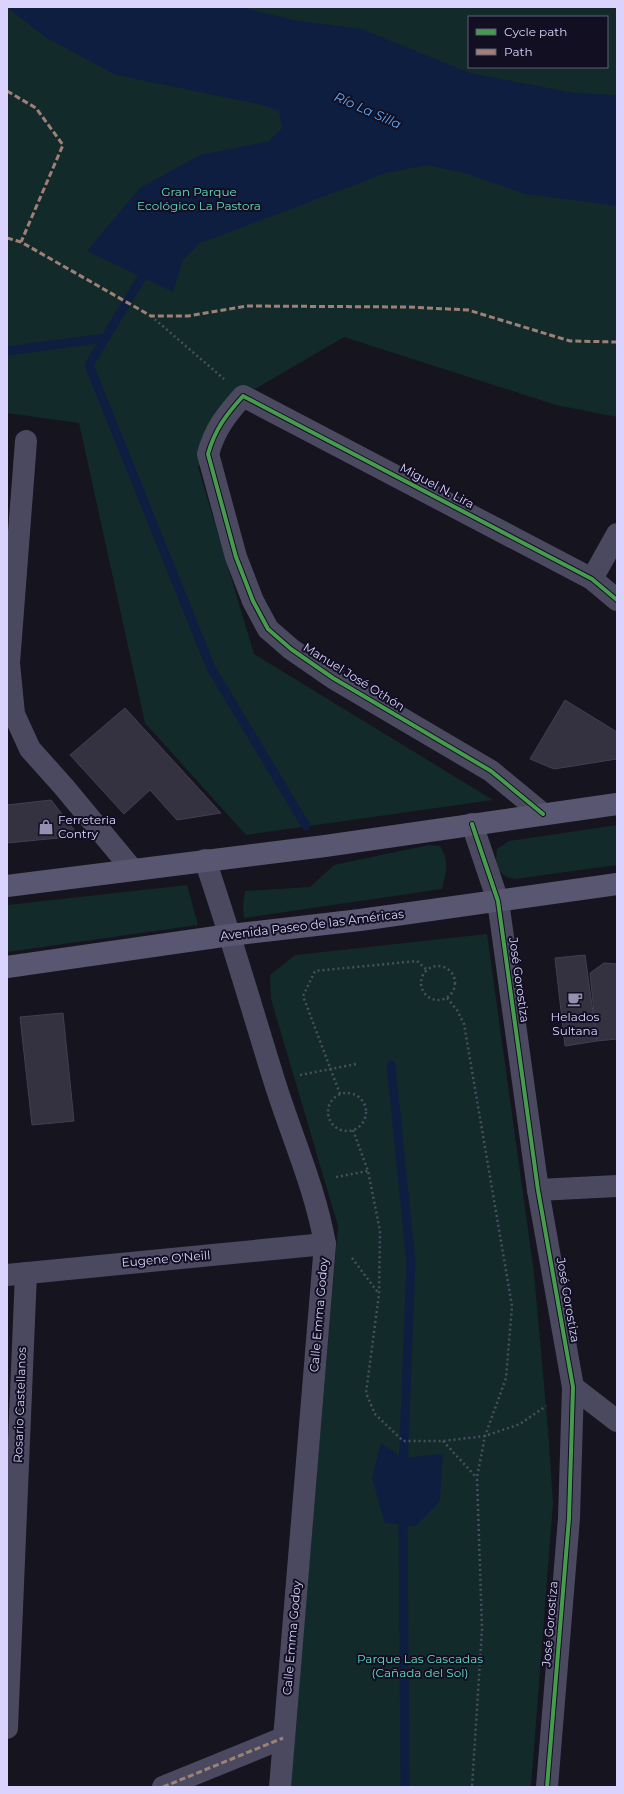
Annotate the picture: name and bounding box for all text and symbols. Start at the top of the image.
legend [468,16,608,68]
text: Cycle path [504,24,567,39]
text: Path [504,44,533,59]
water label: Río La Silla [332,88,404,132]
park label: Gran Parque Ecológico La Pastora [137,184,261,213]
street label: Miguel N. Lira [398,460,477,511]
street label: Manuel José Othón [301,639,408,714]
place label: Ferreteria Contry [58,812,116,841]
shop icon: Ferreteria Contry [37,818,55,836]
street label: Avenida Paseo de las Américas [219,906,405,943]
street label: José Gorostiza [506,935,533,1024]
cafe icon: Helados Sultana [566,990,584,1008]
place label: Helados Sultana [551,1009,600,1038]
street label: Eugene O'Neill [121,1247,211,1270]
street label: José Gorostiza [553,1255,583,1344]
street label: Calle Emma Godoy [306,1257,331,1373]
street label: Rosario Castellanos [10,1347,29,1463]
street label: Calle Emma Godoy [279,1580,304,1696]
street label: José Gorostiza [538,1580,561,1668]
park label: Parque Las Cascadas (Cañada del Sol) [357,1651,483,1680]

